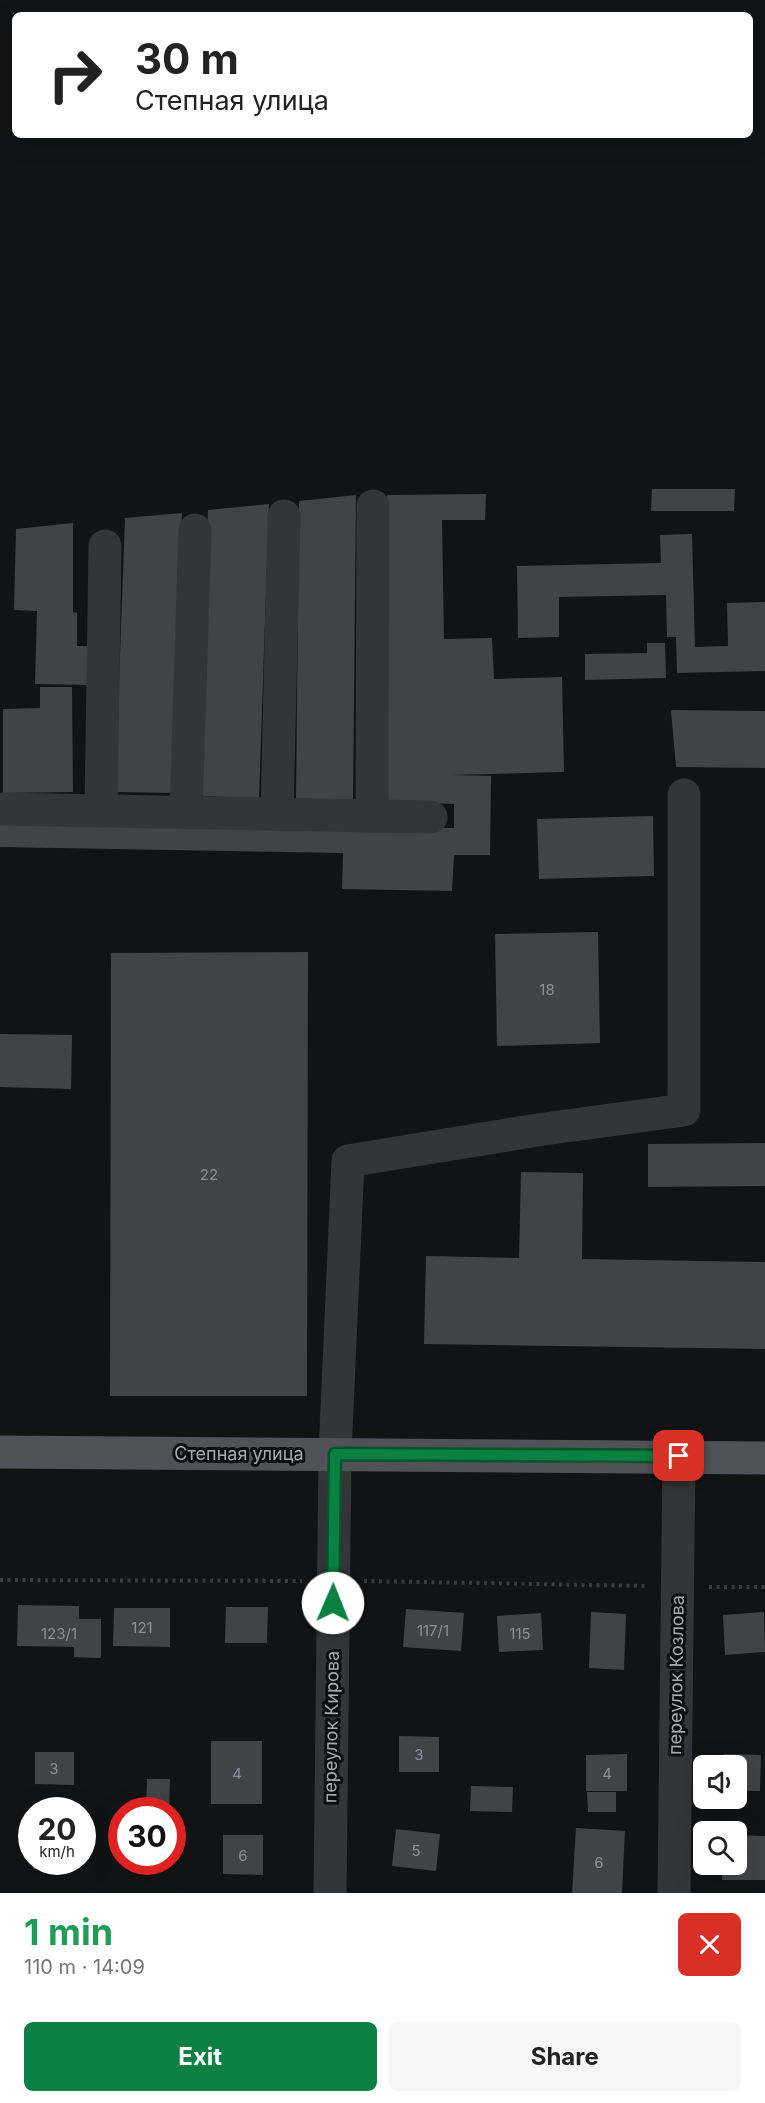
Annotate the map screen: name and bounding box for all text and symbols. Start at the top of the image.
text: 30 m [135,33,239,84]
icon: right [36,36,114,114]
text: Степная улица [135,84,329,117]
house number: 18 [539,980,555,999]
house number: 22 [200,1165,218,1184]
pin [653,1430,704,1481]
icon: arrive [662,1439,695,1472]
street label: Степная улица [174,1443,304,1464]
position arrow [301,1571,365,1635]
street label: переулок Козлова [664,1595,688,1755]
house number: 121 [131,1618,153,1637]
house number: 117/1 [417,1621,449,1640]
house number: 123/1 [41,1624,77,1643]
house number: 115 [509,1624,531,1643]
street label: переулок Кирова [319,1651,343,1803]
house number: 3 [414,1745,424,1764]
map controls [693,1755,747,1875]
button: sound [693,1755,747,1809]
house number: 3 [49,1759,59,1778]
house number: 4 [232,1764,242,1783]
house number: 4 [602,1764,612,1783]
speed limit sign: 30 [108,1797,186,1875]
text: 20 [37,1811,77,1847]
button: search [693,1821,747,1875]
house number: 5 [411,1841,421,1860]
text: km/h [39,1842,75,1861]
house number: 6 [238,1846,248,1865]
house number: 6 [594,1853,604,1872]
text: 1 min [24,1910,113,1954]
button: close [678,1913,741,1976]
text: 110 m · 14:09 [24,1955,145,1979]
button: Exit [24,2022,377,2091]
button: Share [389,2022,741,2091]

